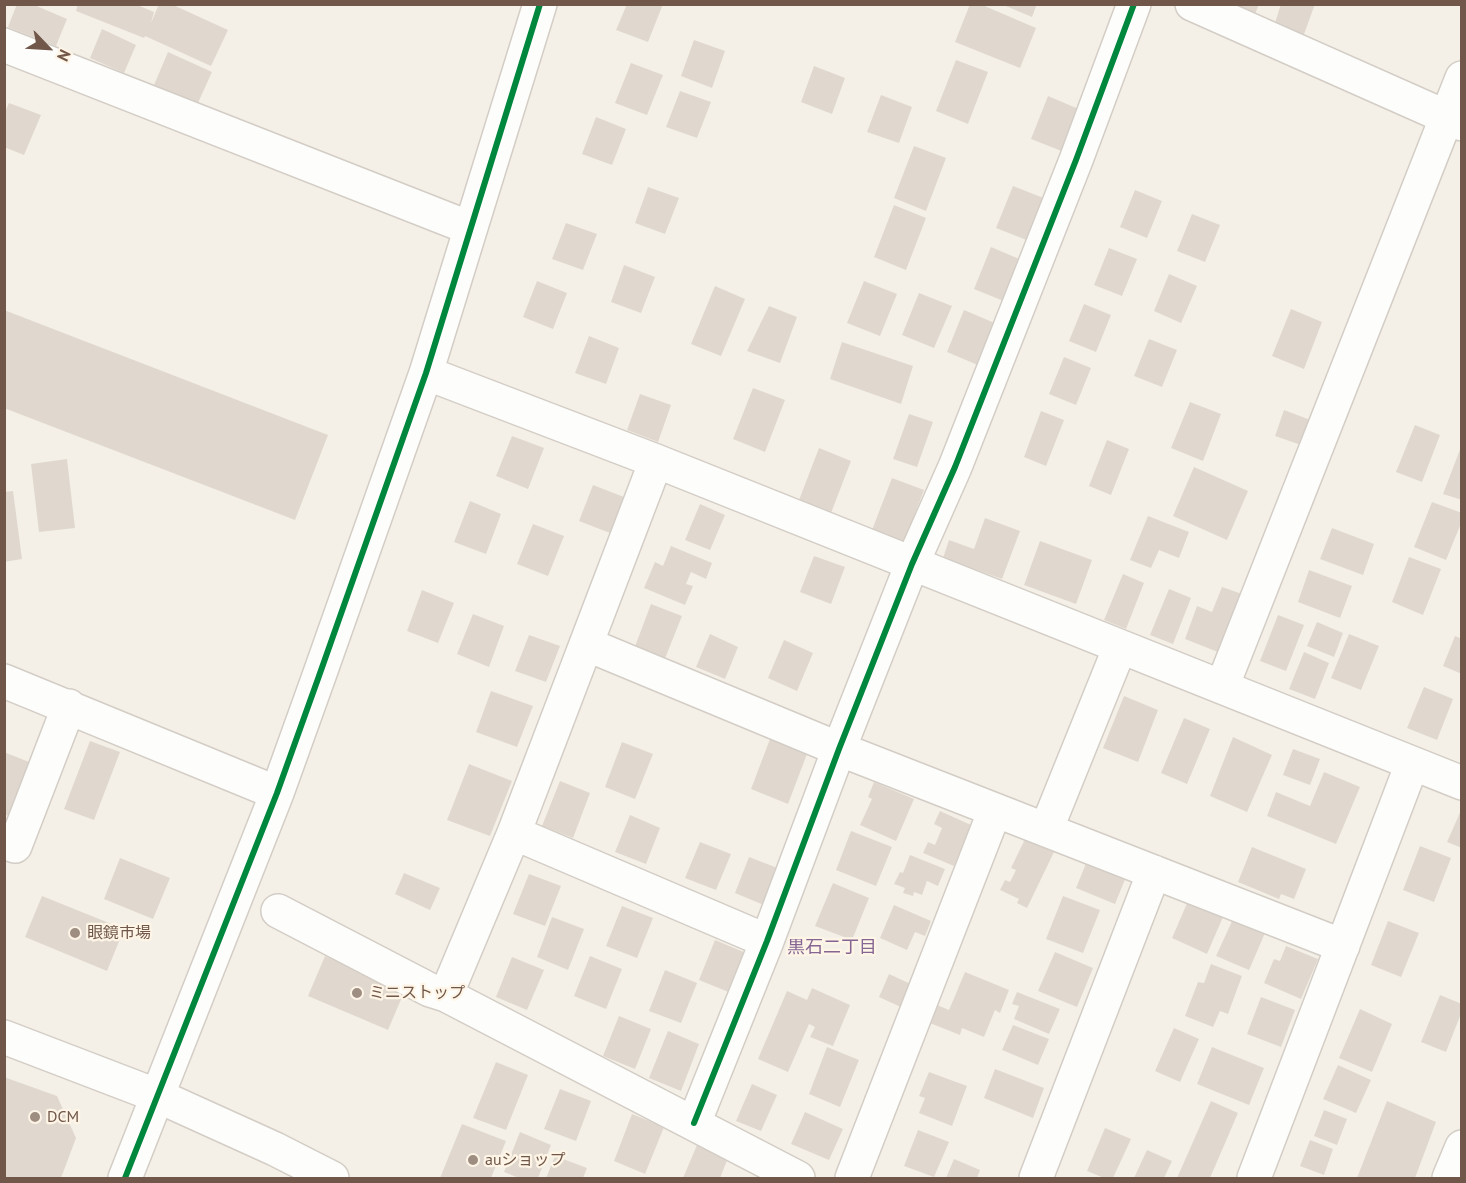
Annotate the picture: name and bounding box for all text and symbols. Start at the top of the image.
north arrow [18,18,78,78]
text: N [53,47,76,65]
place label: 眼鏡市場 [87,923,151,943]
marker: 眼鏡市場 [68,926,82,940]
district label: 黒石二丁目 [787,937,877,959]
place label: ミニストップ [369,983,465,1003]
marker: ミニストップ [350,986,364,1000]
place label: DCM [47,1107,79,1127]
marker: DCM [28,1110,42,1124]
place label: auショップ [485,1150,566,1170]
marker: auショップ [466,1153,480,1167]

